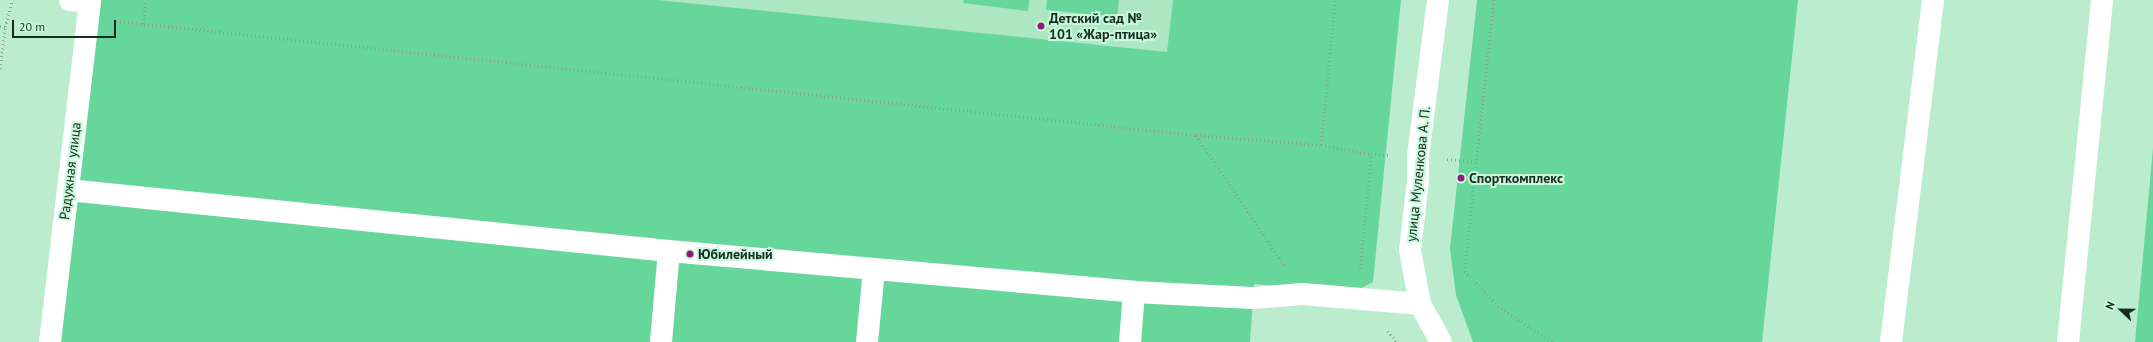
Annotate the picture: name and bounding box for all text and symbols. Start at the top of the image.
place label: Детский сад № 101 «Жар-птица» [1049,10,1157,42]
scale bar [14,12,118,38]
text: 20 m [19,19,45,34]
marker: Детский сад № 101 «Жар-птица» [1036,21,1046,31]
street label: улица Муленкова А. П. [1402,105,1434,243]
street label: Радужная улица [56,121,84,221]
place label: Спорткомплекс [1469,170,1563,186]
marker: Спорткомплекс [1456,173,1466,183]
place label: Юбилейный [698,246,773,262]
marker: Юбилейный [685,249,695,259]
north arrow [2101,290,2141,330]
text: N [2102,300,2118,311]

